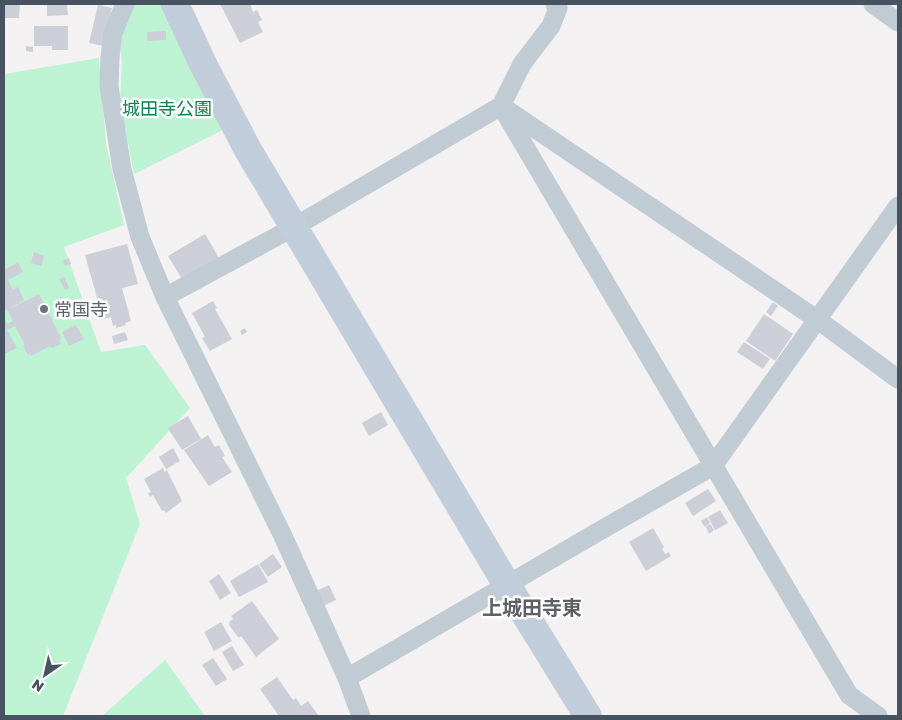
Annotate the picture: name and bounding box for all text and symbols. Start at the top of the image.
park label: 城田寺公園 [122,97,212,119]
place label: 常国寺 [54,298,108,320]
marker: 常国寺 [38,303,50,315]
district label: 上城田寺東 [482,595,582,619]
north arrow [20,650,70,700]
text: N [28,676,47,696]

